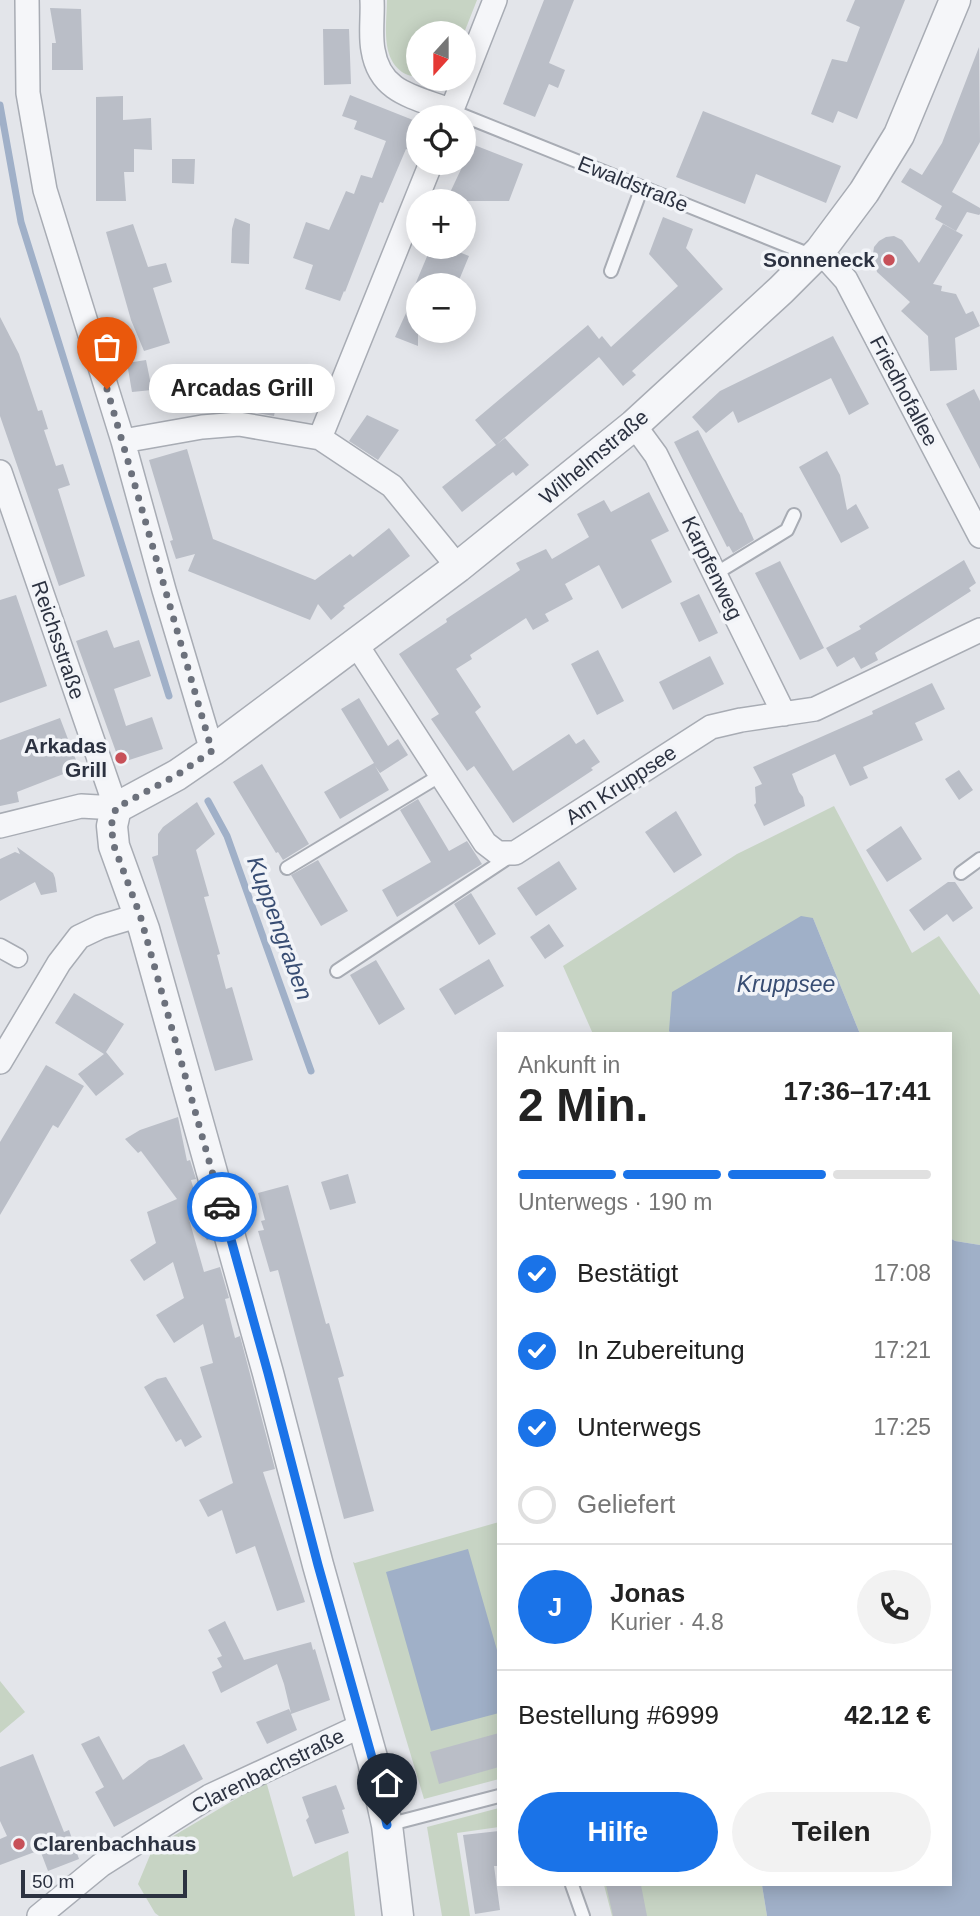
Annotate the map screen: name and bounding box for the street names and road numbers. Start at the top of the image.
street label: Ewaldstraße [575,151,692,216]
street label: Friedhofallee [866,332,943,450]
street label: Wilhelmstraße [535,405,652,509]
street label: Karpfenweg [678,512,747,623]
street label: Reichsstraße [27,578,89,702]
street label: Am Kruppsee [561,740,680,829]
street label: Clarenbachstraße [188,1724,348,1817]

